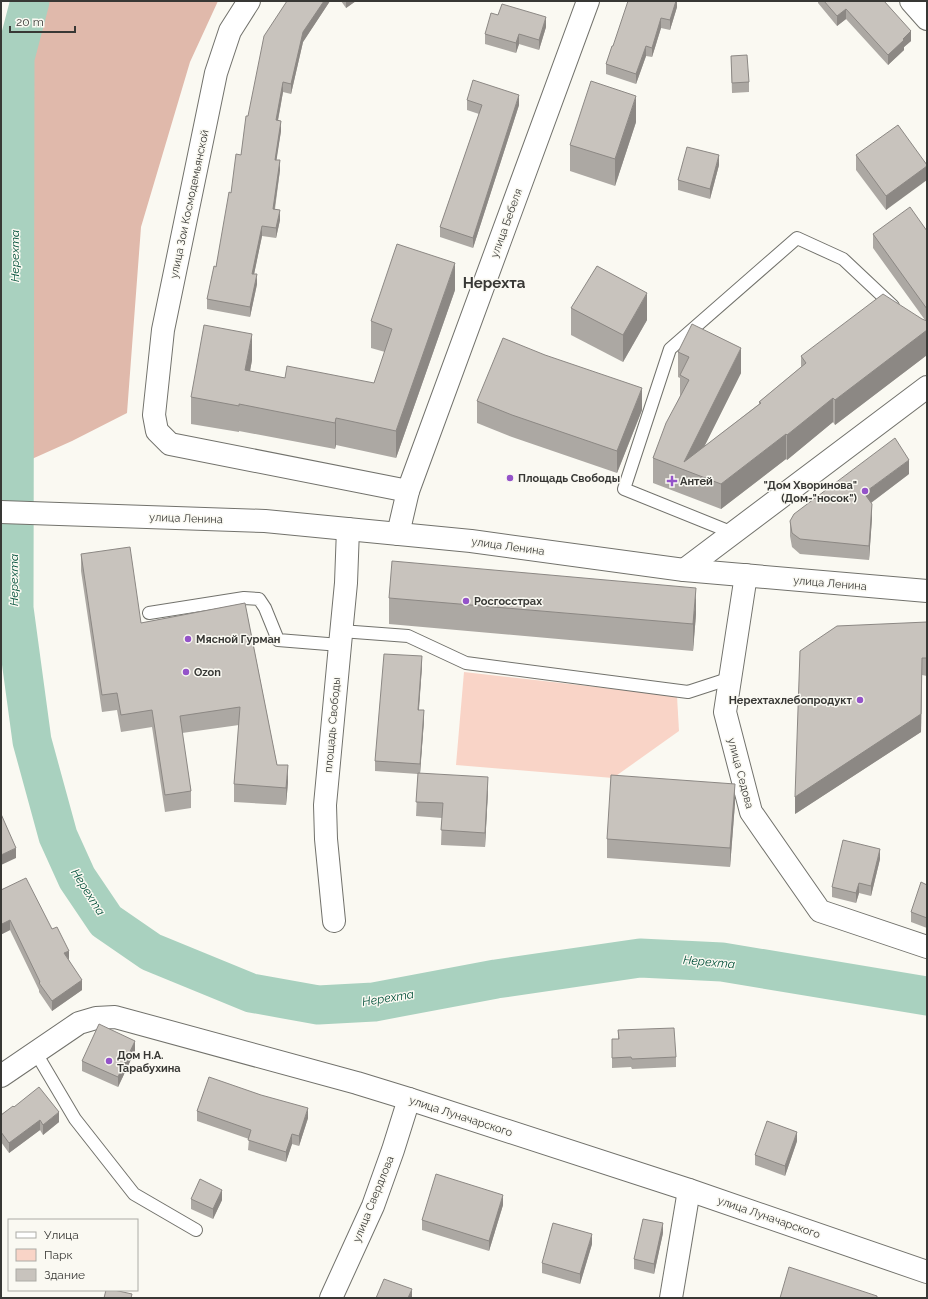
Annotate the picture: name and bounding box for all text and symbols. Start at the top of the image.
scale bar [10,8,75,34]
text: 20 m [16,15,44,29]
street label: улица Зои Космодемьянской [167,128,212,280]
street label: улица Бебеля [488,187,525,260]
water label: Нерехта [8,230,22,282]
district label: Нерехта [463,274,526,292]
place label: Площадь Свободы [518,472,620,485]
marker: Площадь Свободы [505,473,515,483]
place label: Антей [680,475,713,488]
marker: Антей [667,476,677,486]
place label: "Дом Хворинова" (Дом-"носок") [764,479,858,505]
marker: "Дом Хворинова" (Дом-"носок") [860,486,870,496]
street label: улица Ленина [149,511,223,526]
street label: улица Ленина [471,535,545,558]
water label: Нерехта [7,554,21,606]
street label: улица Ленина [793,574,867,593]
place label: Росгосстрах [474,595,542,608]
marker: Росгосстрах [461,596,471,606]
place label: Мясной Гурман [196,633,280,646]
marker: Мясной Гурман [183,634,193,644]
place label: Ozon [194,666,221,679]
marker: Ozon [181,667,191,677]
street label: площадь Свободы [322,677,343,773]
place label: Нерехтахлебопродукт [729,694,853,707]
marker: Нерехтахлебопродукт [855,695,865,705]
street label: улица Седова [725,736,756,810]
water label: Нерехта [68,866,108,918]
water label: Нерехта [682,953,736,971]
water label: Нерехта [361,987,415,1009]
place label: Дом Н.А. Тарабухина [117,1049,181,1075]
marker: Дом Н.А. Тарабухина [104,1056,114,1066]
street label: улица Луначарского [408,1094,515,1139]
street label: улица Свердлова [350,1154,397,1244]
street label: улица Луначарского [716,1194,822,1241]
legend [8,1219,138,1291]
text: Улица [44,1228,79,1242]
text: Парк [44,1248,73,1262]
text: Здание [44,1268,85,1282]

